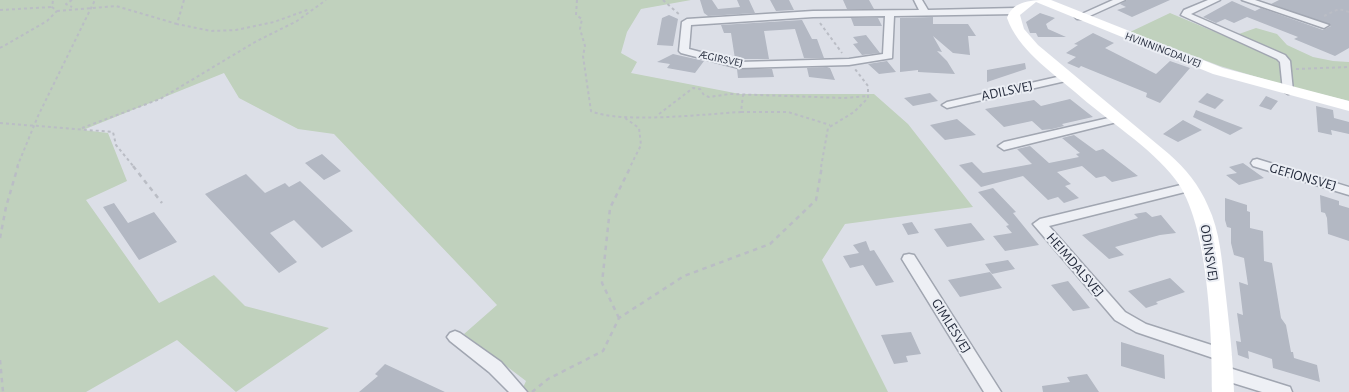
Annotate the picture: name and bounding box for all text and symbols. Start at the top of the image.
street label: HVINNINGDALVEJ [1123,29,1203,71]
street label: ÆGIRSVEJ [698,48,744,70]
street label: ADILSVEJ [980,77,1034,105]
street label: GEFIONSVEJ [1268,159,1338,195]
street label: ODINSVEJ [1196,224,1222,282]
street label: HEIMDALSVEJ [1043,229,1107,301]
street label: GIMLESVEJ [928,296,974,356]

